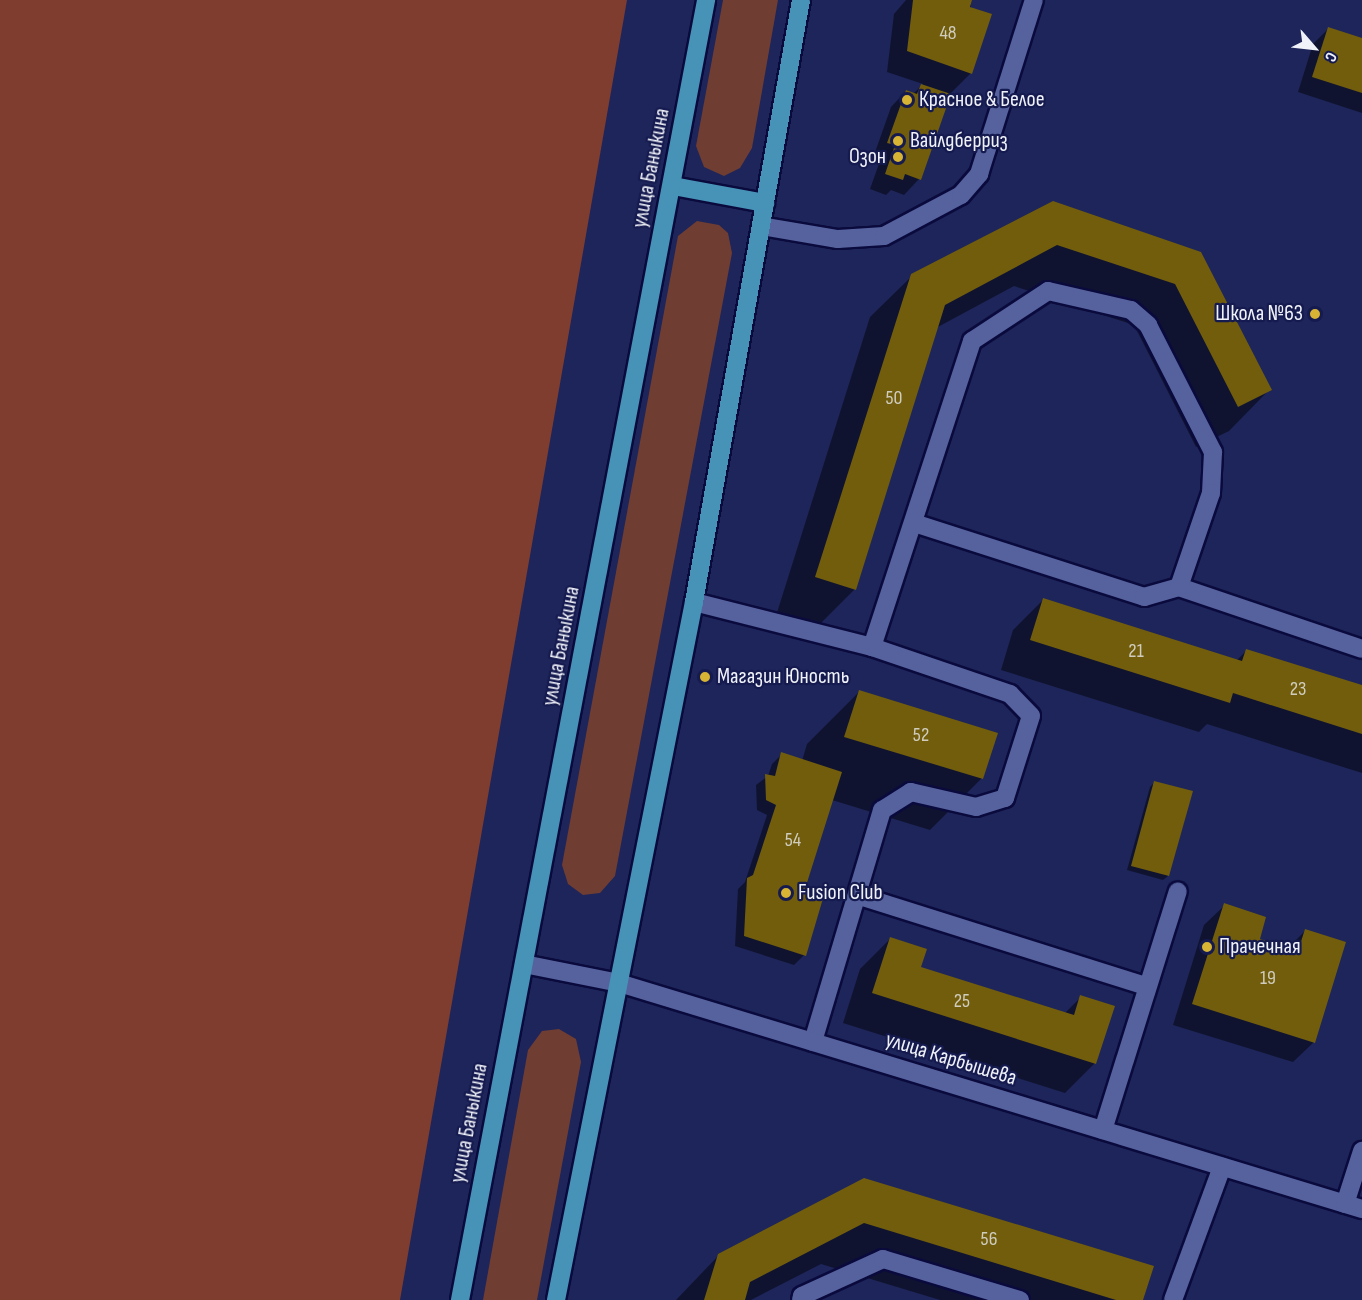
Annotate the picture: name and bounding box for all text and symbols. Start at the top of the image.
north arrow [1284,18,1344,78]
house number: 48 [939,21,957,45]
text: С [1320,49,1341,65]
place label: Красное & Белое [919,87,1045,113]
marker: Красное & Белое [900,93,914,107]
street label: улица Баныкина [626,106,676,230]
place label: Вайлдберриз [910,128,1008,154]
marker: Вайлдберриз [891,134,905,148]
place label: Озон [849,144,886,170]
marker: Озон [891,150,905,164]
place label: Школа №63 [1215,301,1303,327]
marker: Школа №63 [1308,307,1322,321]
house number: 50 [886,386,902,410]
street label: улица Баныкина [536,584,586,708]
house number: 21 [1128,639,1144,663]
place label: Магазин Юность [717,664,849,690]
marker: Магазин Юность [698,670,712,684]
house number: 23 [1290,677,1306,701]
house number: 52 [913,723,929,747]
house number: 54 [785,828,801,852]
place label: Fusion Club [798,880,883,906]
marker: Fusion Club [779,886,793,900]
place label: Прачечная [1219,934,1301,960]
marker: Прачечная [1200,940,1214,954]
house number: 19 [1260,966,1276,990]
house number: 25 [954,989,970,1013]
street label: улица Карбышева [882,1027,1020,1091]
street label: улица Баныкина [444,1061,494,1185]
house number: 56 [981,1227,997,1251]

